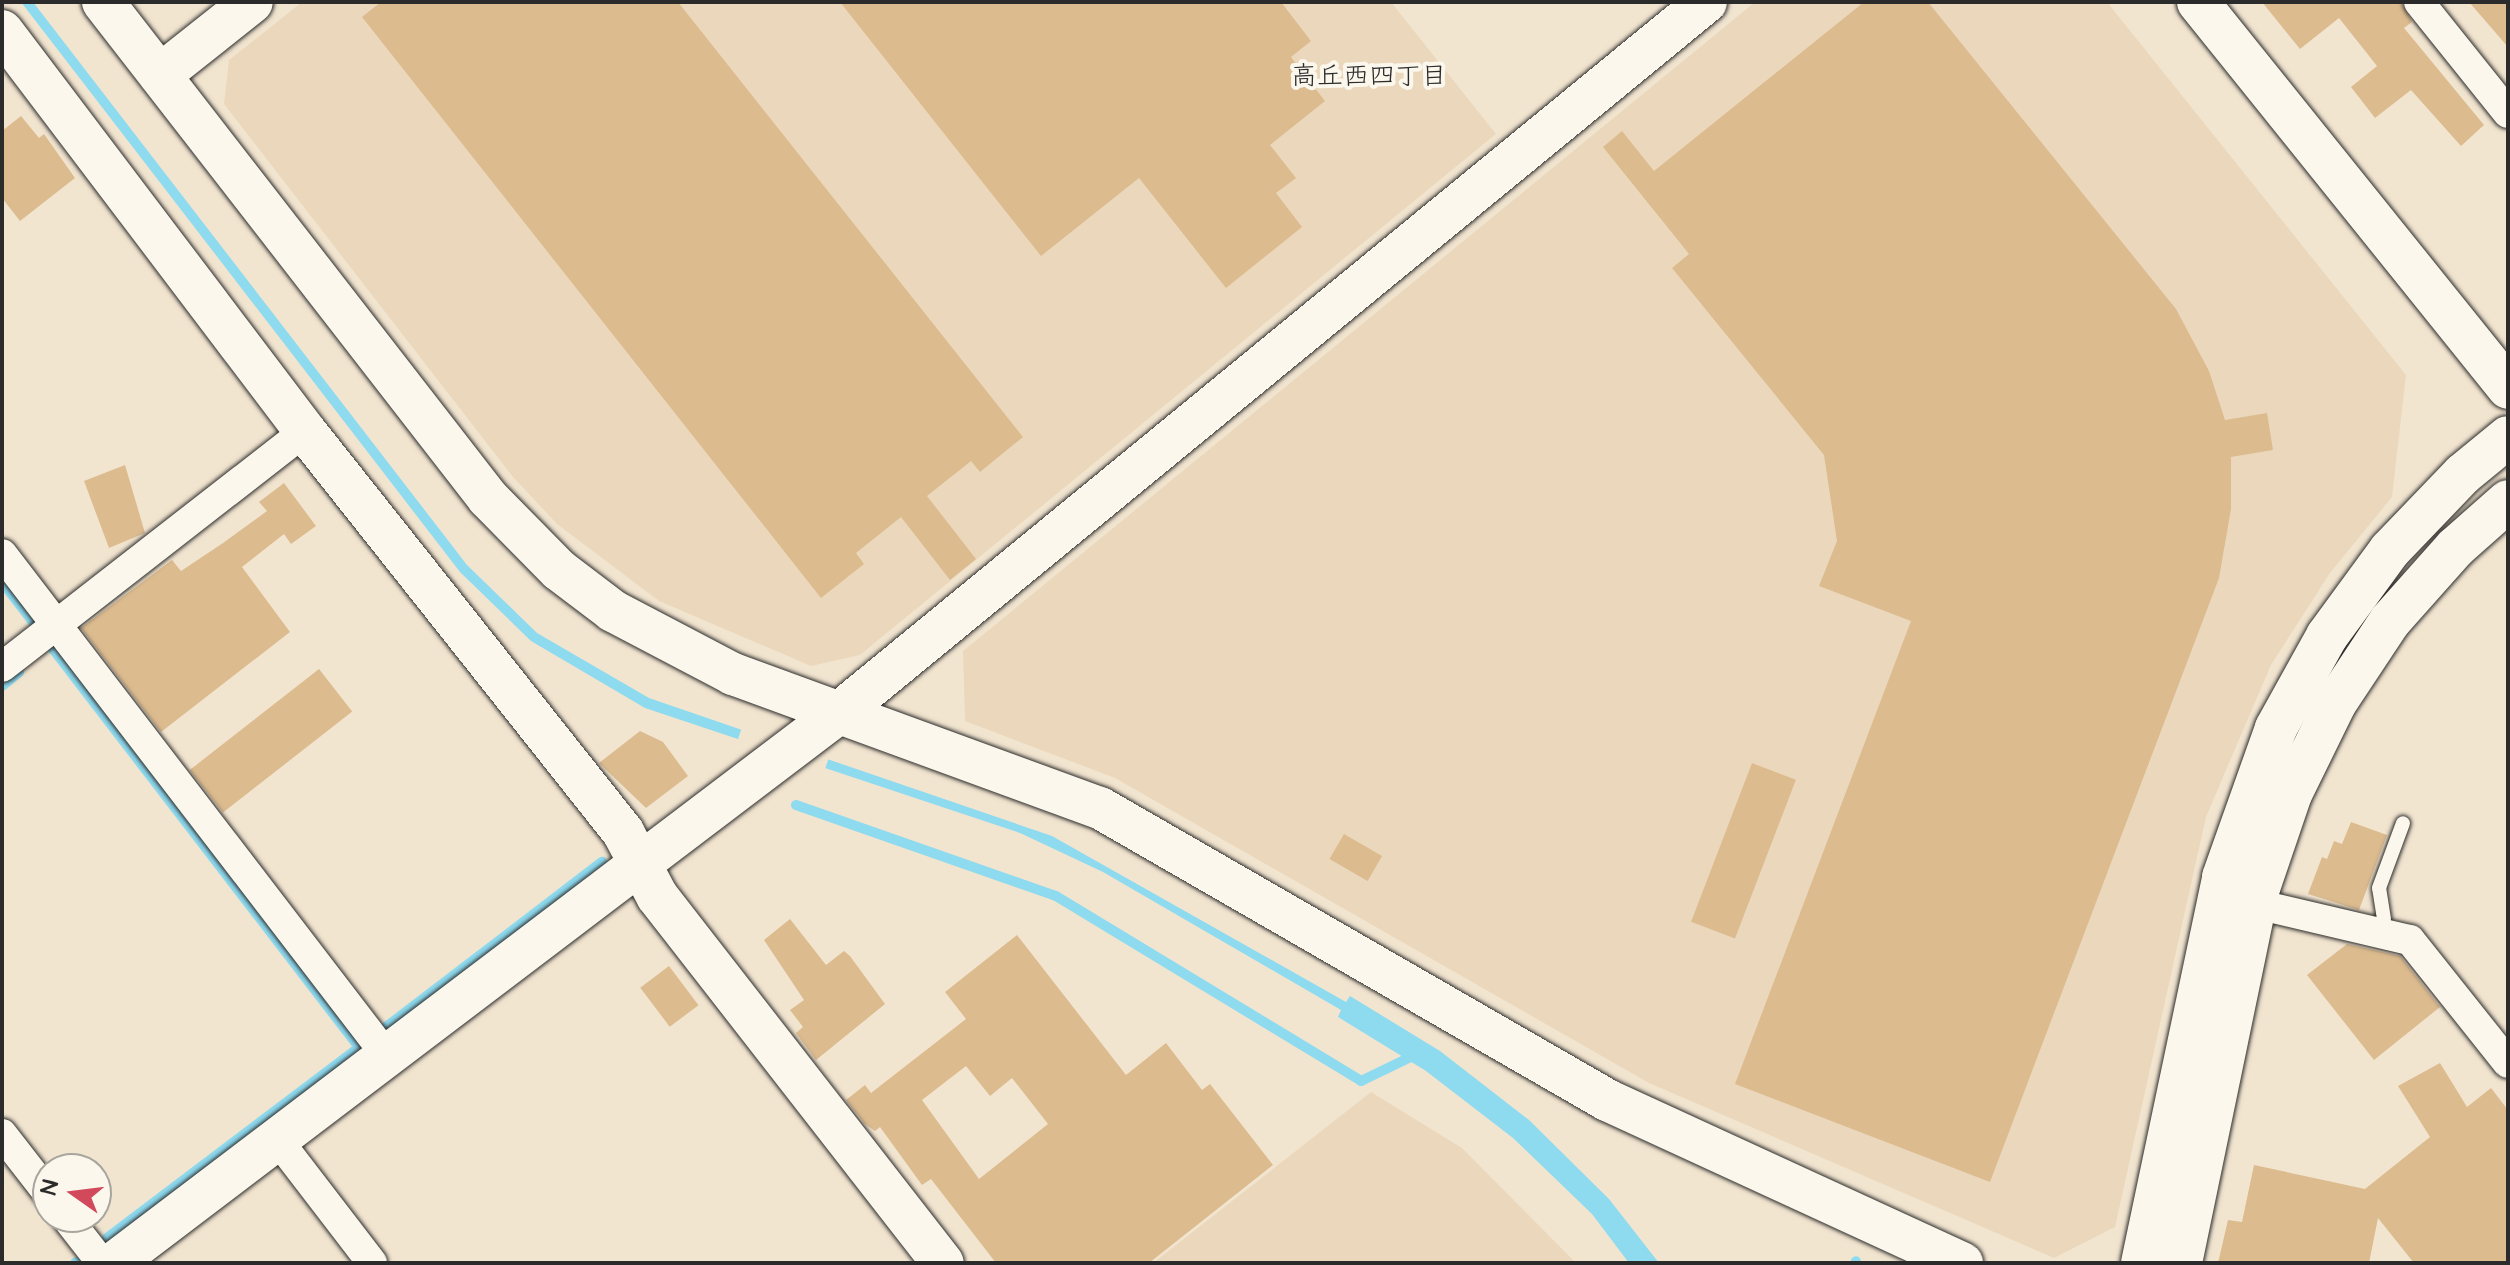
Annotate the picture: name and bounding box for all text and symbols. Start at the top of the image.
district label: 高丘西四丁目 [1291,61,1447,93]
north arrow [32,1153,112,1233]
text: N [33,1177,67,1198]

